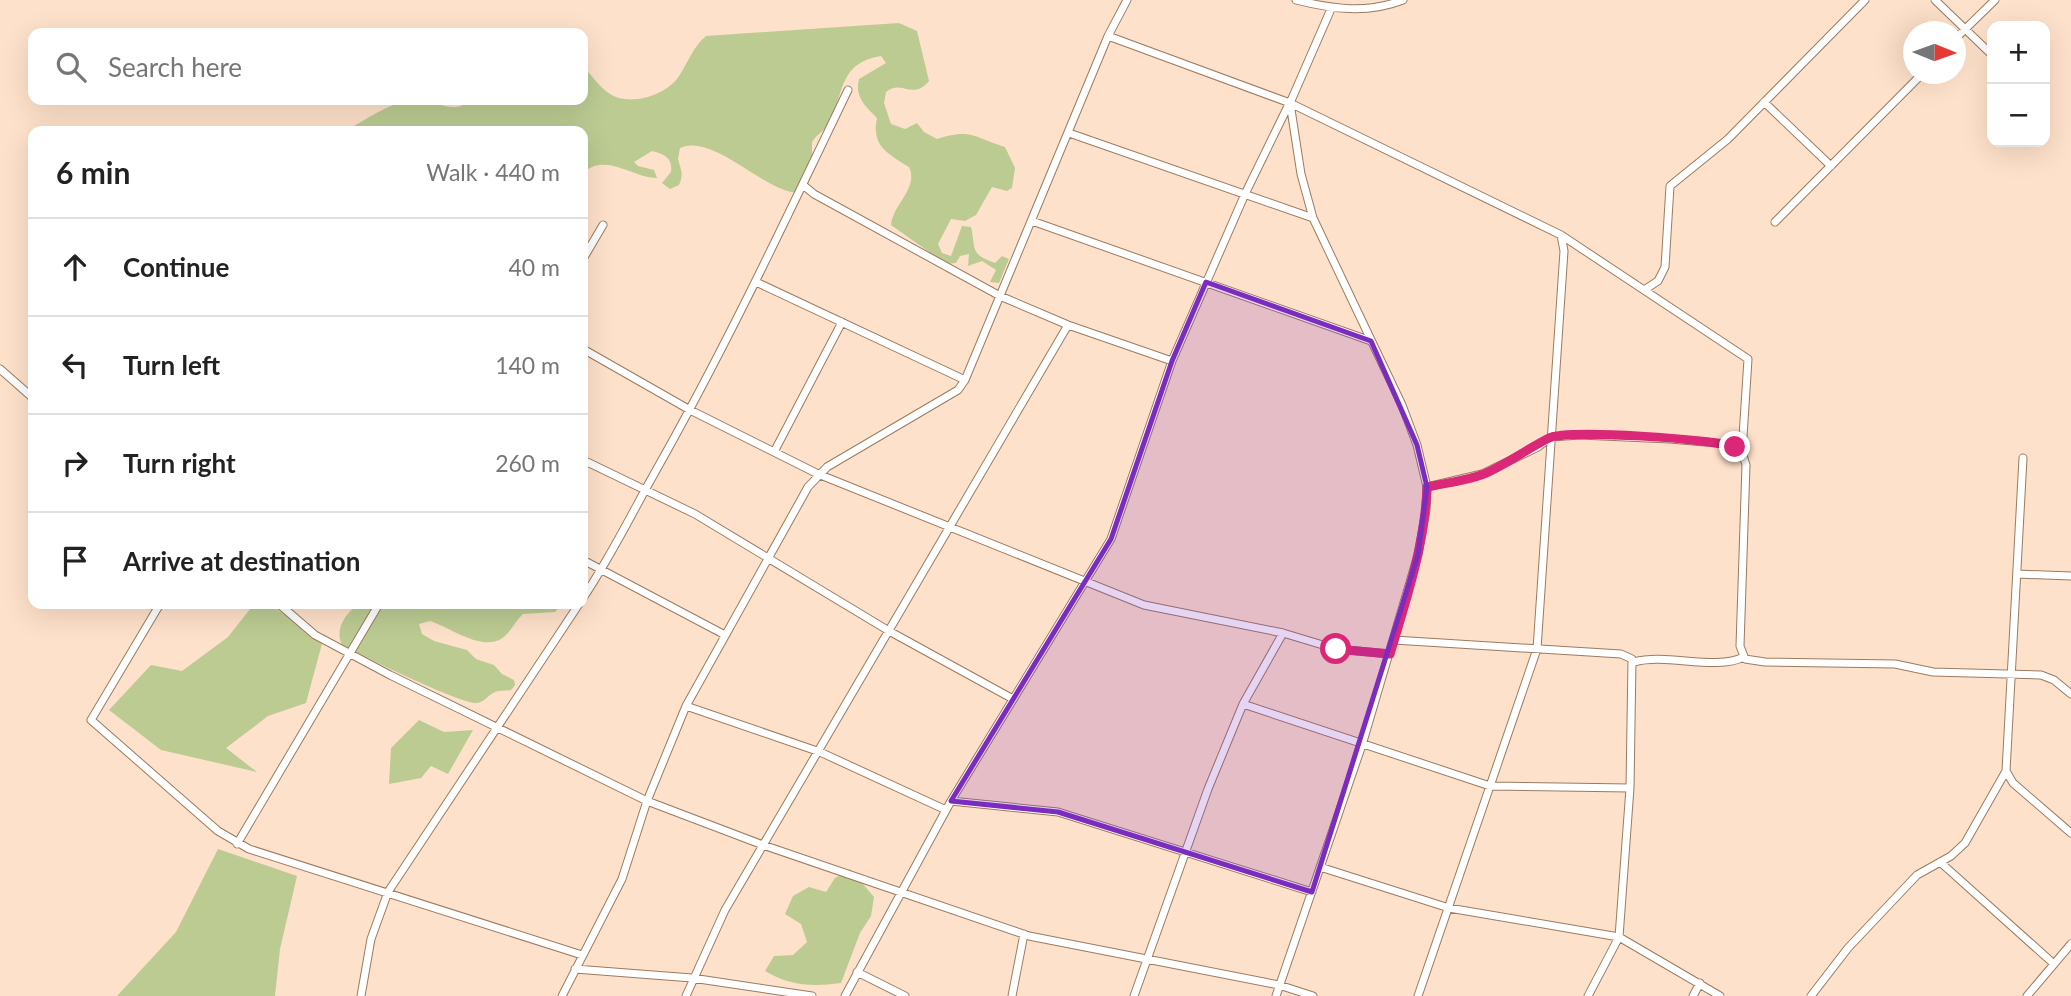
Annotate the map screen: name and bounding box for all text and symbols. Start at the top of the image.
north arrow [1903,21,1966,84]
map controls [1987,21,2050,147]
button: + [1987,21,2050,84]
search box [28,28,588,105]
icon: search [52,48,90,86]
text: Search here [108,51,242,83]
button: − [1987,84,2050,147]
text: 6 min [56,154,130,190]
text: Walk · 440 m [426,158,560,186]
icon: ahead [56,248,94,286]
text: Continue [123,251,229,283]
text: 40 m [509,253,560,281]
icon: left [56,346,94,384]
text: Turn left [123,349,220,381]
text: 140 m [495,351,560,379]
route end [1719,431,1750,462]
icon: right [56,444,94,482]
text: Turn right [123,447,236,479]
text: 260 m [495,449,560,477]
icon: arrive [56,542,94,580]
text: Arrive at destination [123,545,360,577]
route start [1320,633,1351,664]

